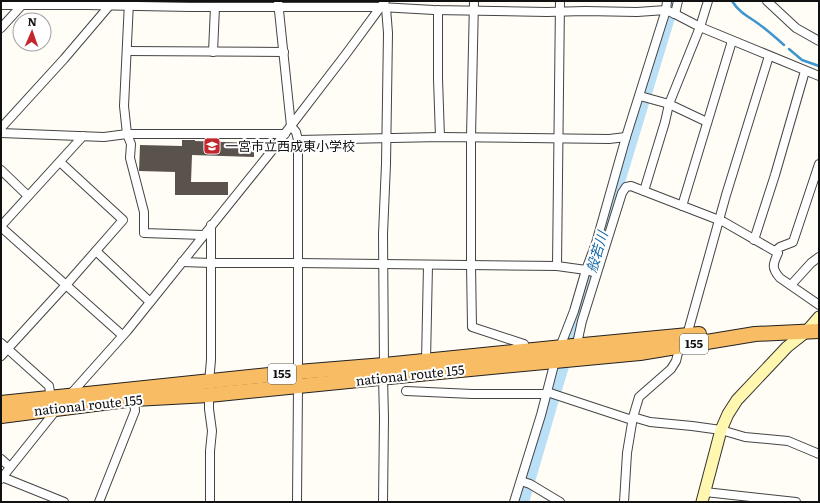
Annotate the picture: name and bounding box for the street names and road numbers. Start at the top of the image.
road number: 155 [680,334,708,354]
street label: national route 155 [355,359,466,390]
road number: 155 [268,364,296,384]
street label: national route 155 [33,389,144,420]

